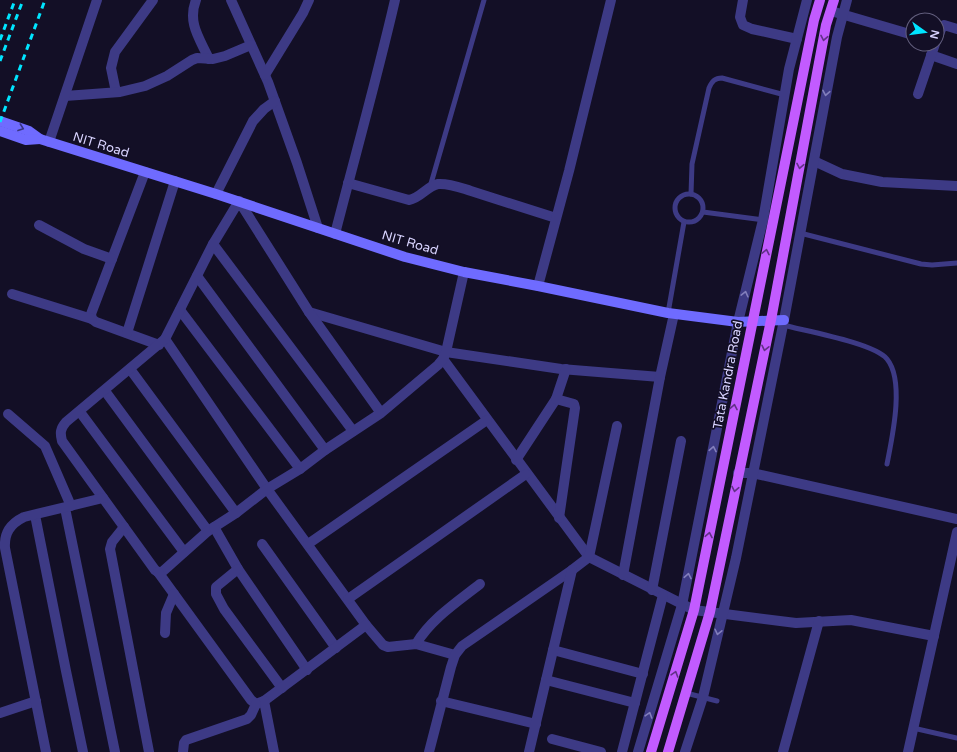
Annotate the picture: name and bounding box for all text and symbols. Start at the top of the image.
north arrow [905,12,945,52]
text: N [927,28,942,40]
one-way arrow [820,35,829,41]
one-way arrow [823,90,831,96]
one-way arrow [17,124,24,132]
street label: NIT Road [71,129,131,161]
one-way arrow [796,162,805,169]
street label: NIT Road [380,227,440,259]
one-way arrow [762,249,770,256]
one-way arrow [740,291,748,297]
street label: Tata Kandra Road [710,319,746,431]
one-way arrow [762,345,770,351]
one-way arrow [730,404,738,410]
one-way arrow [708,445,717,452]
one-way arrow [731,486,740,492]
one-way arrow [704,531,712,538]
one-way arrow [683,573,692,579]
one-way arrow [715,629,723,635]
one-way arrow [670,671,679,678]
one-way arrow [644,711,653,718]

